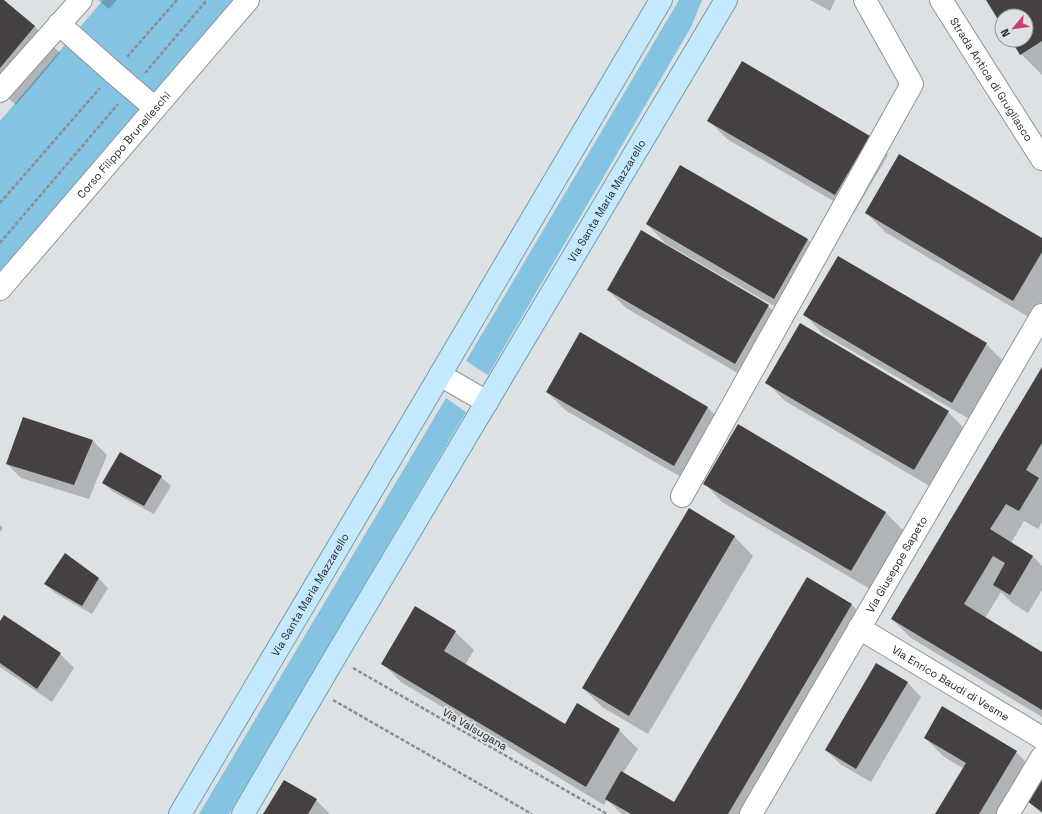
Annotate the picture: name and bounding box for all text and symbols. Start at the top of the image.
north arrow [994,8,1034,48]
street label: Strada Antica di Grugliasco [947,15,1036,144]
text: N [997,26,1013,39]
street label: Corso Filippo Brunelleschi [74,88,174,201]
street label: Via Santa Maria Mazzarello [565,136,649,265]
street label: Via Giuseppe Sapeto [863,513,930,615]
street label: Via Santa Maria Mazzarello [268,530,352,659]
street label: Via Enrico Baudi di Vesme [889,642,1012,724]
street label: Via Valsugana [440,705,511,754]

